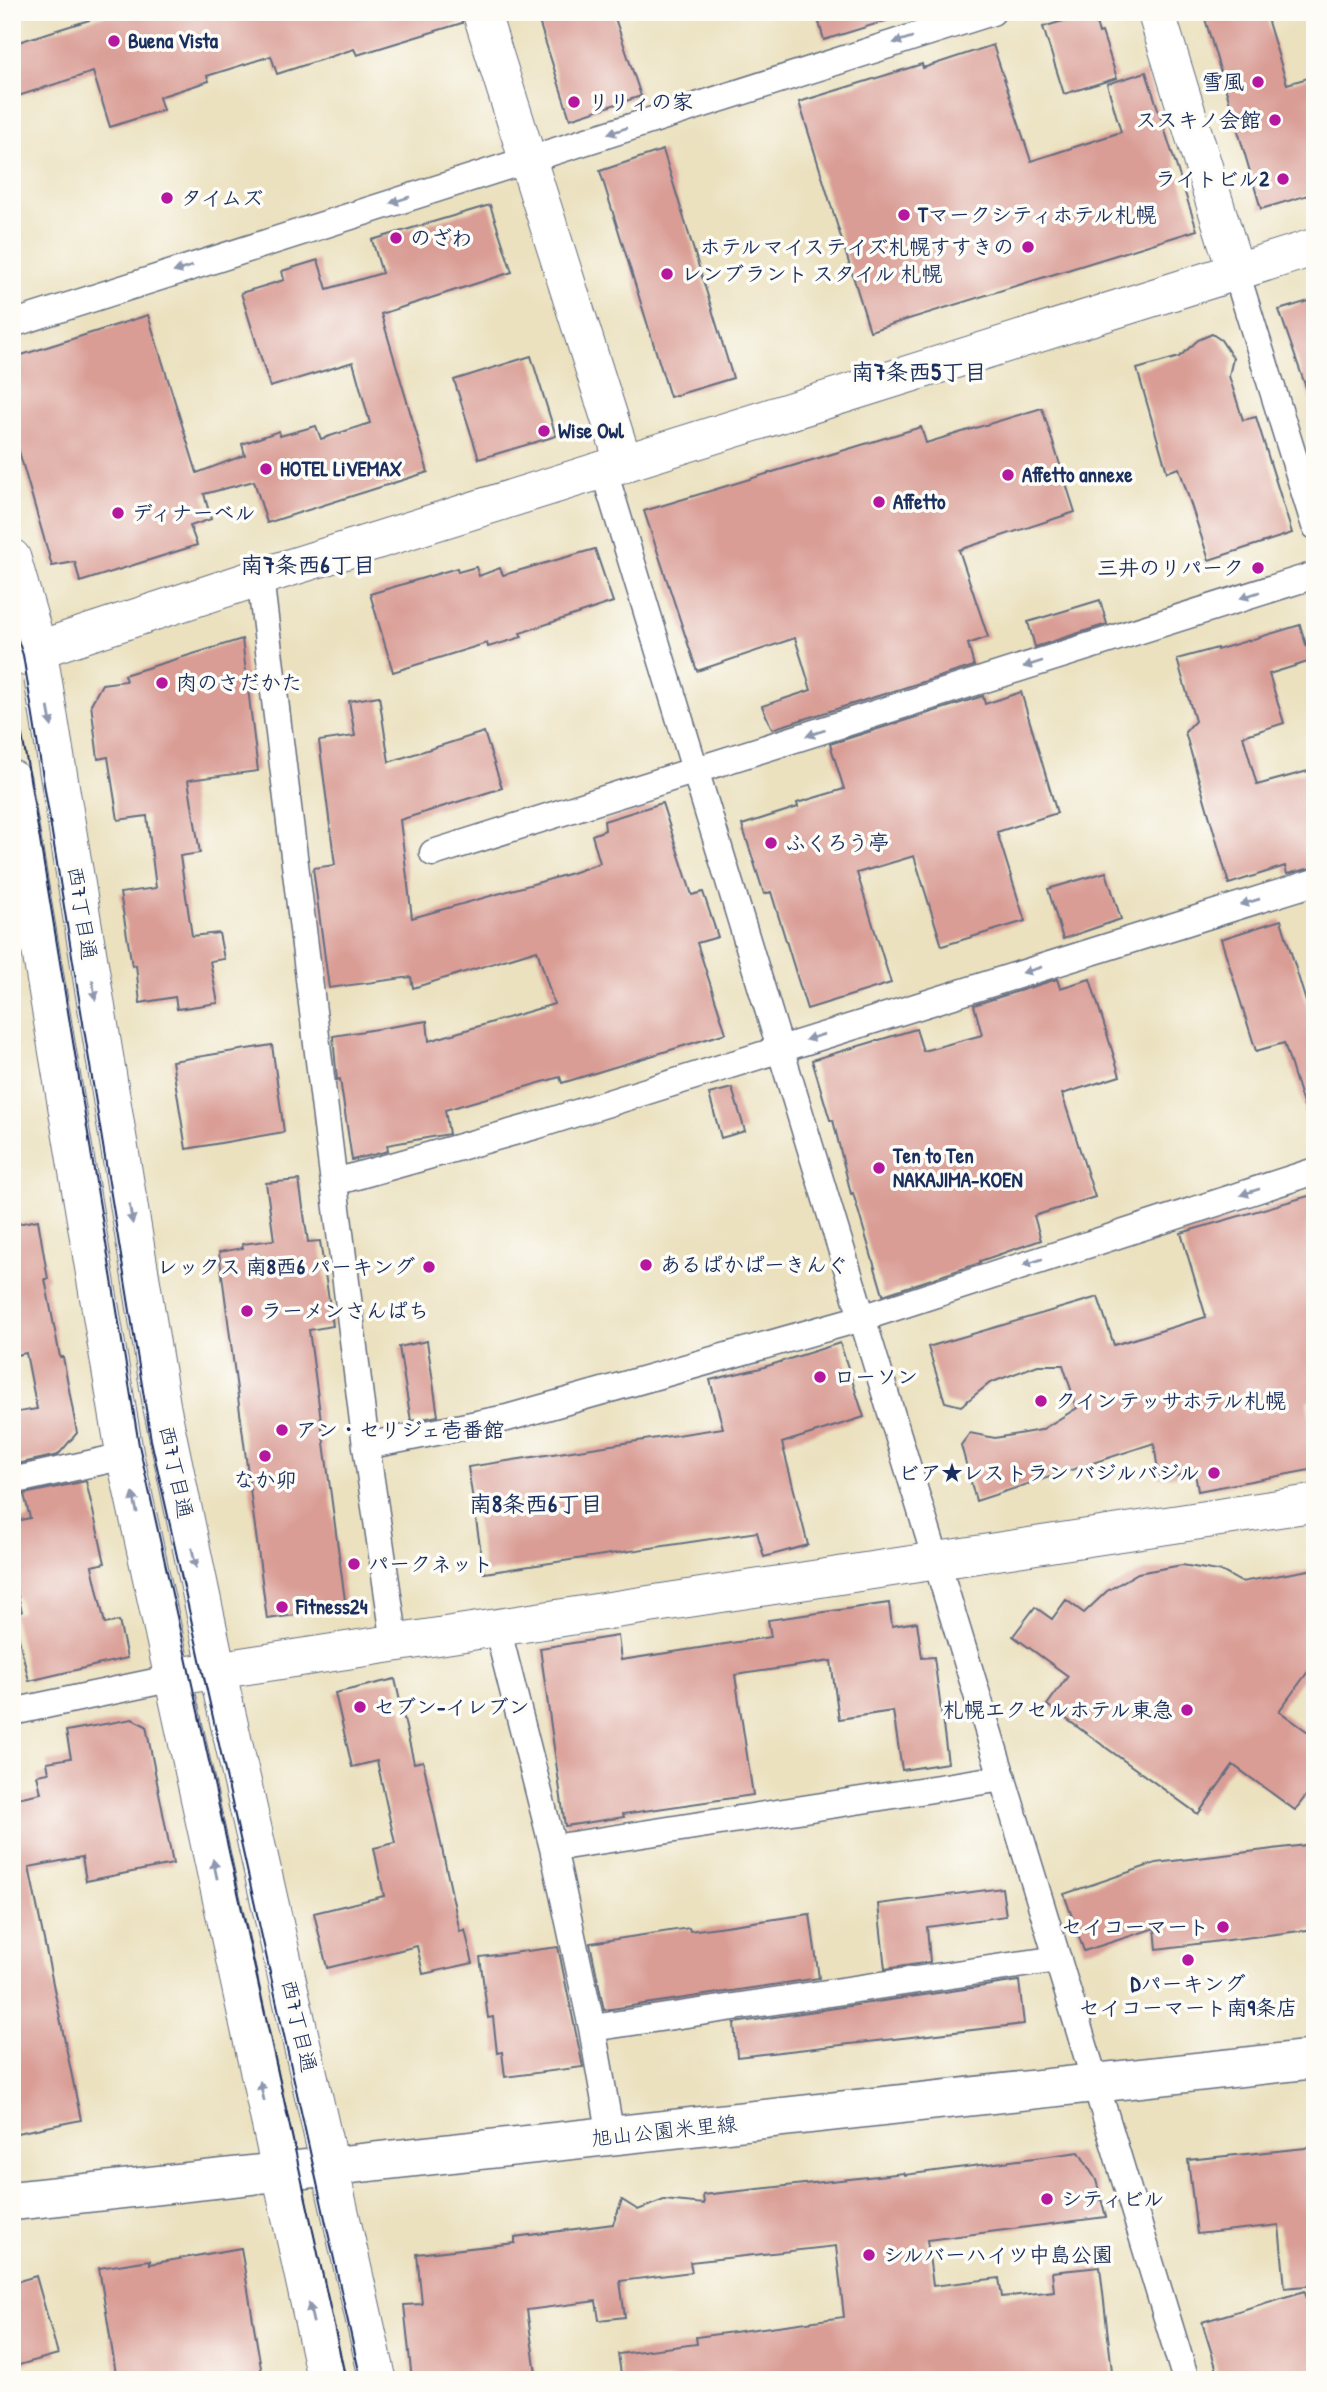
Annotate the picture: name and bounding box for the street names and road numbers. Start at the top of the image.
street label: 西7丁目通 [61,864,104,962]
street label: 西7丁目通 [152,1423,200,1521]
street label: 西7丁目通 [275,1977,324,2075]
street label: 旭山公園米里線 [589,2108,739,2153]

